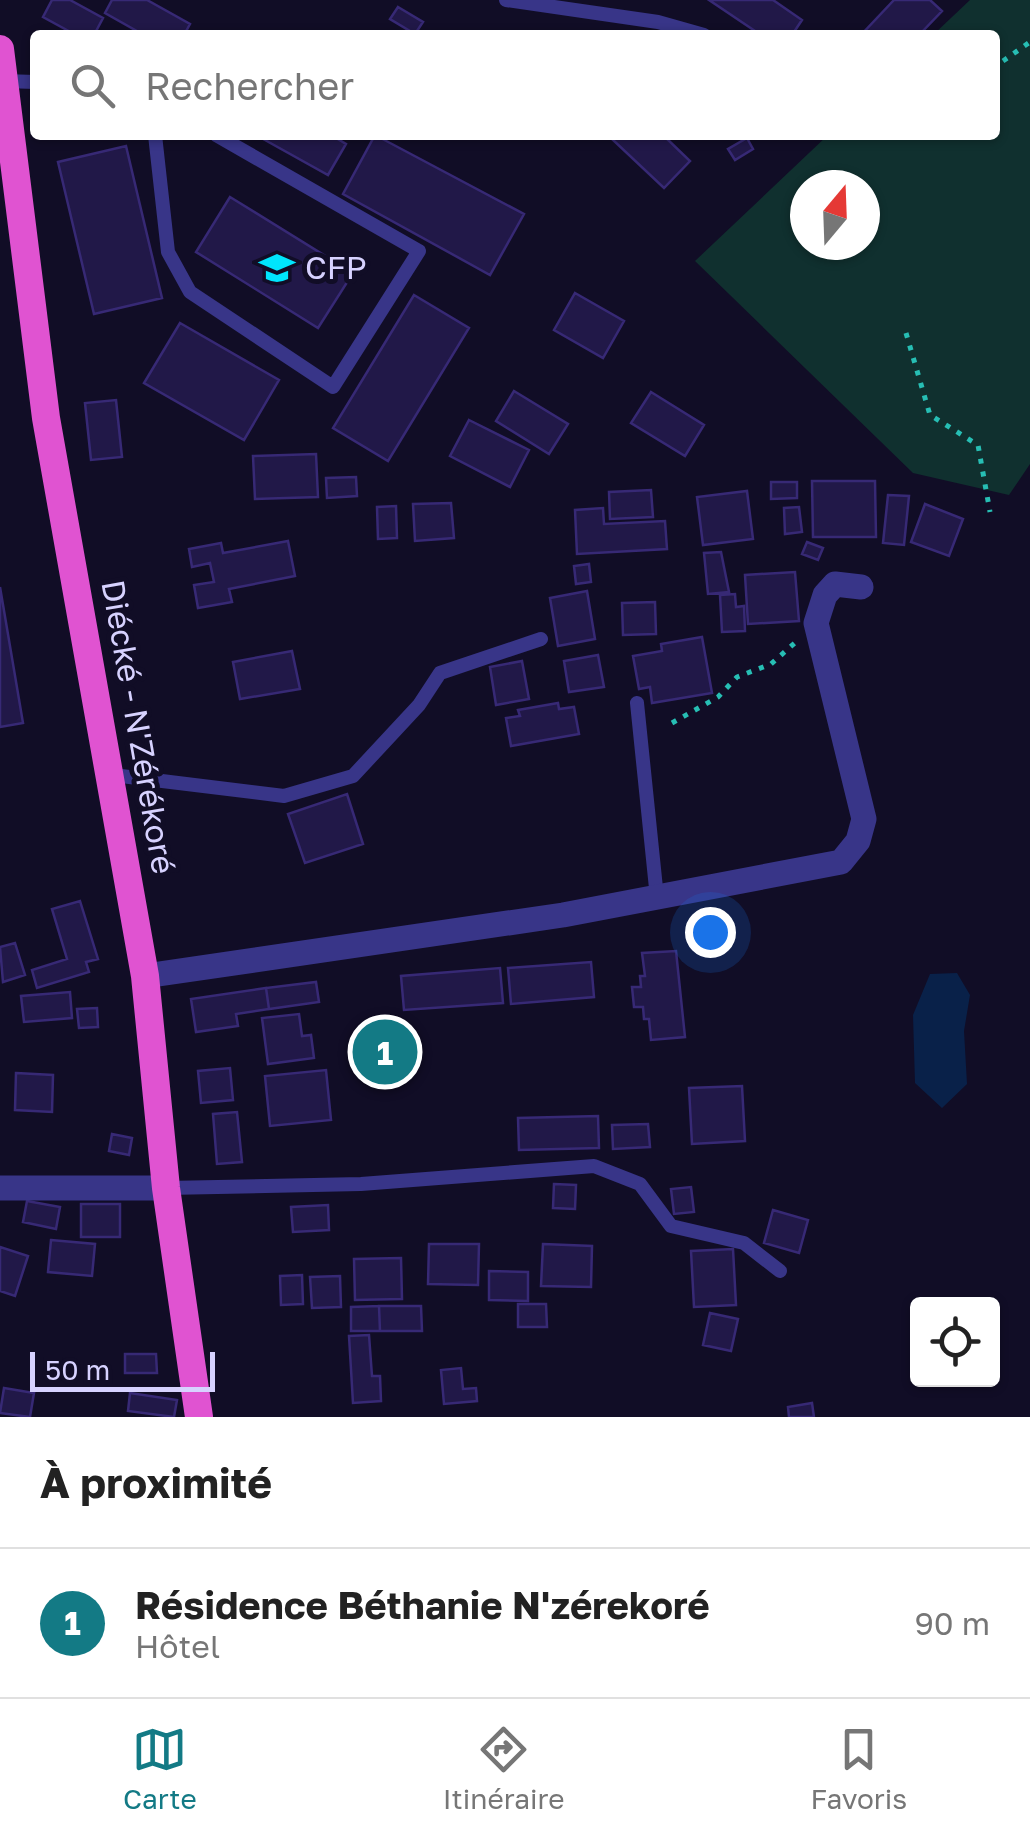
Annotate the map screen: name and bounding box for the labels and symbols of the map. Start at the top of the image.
north arrow [790,170,880,260]
place label: CFP [305,248,367,286]
school or university icon: CFP [258,249,296,287]
street label: Diécké - N'Zérékoré [94,577,184,877]
your location [685,907,736,958]
pin: 1 [352,1014,418,1090]
scale bar [30,1347,215,1392]

